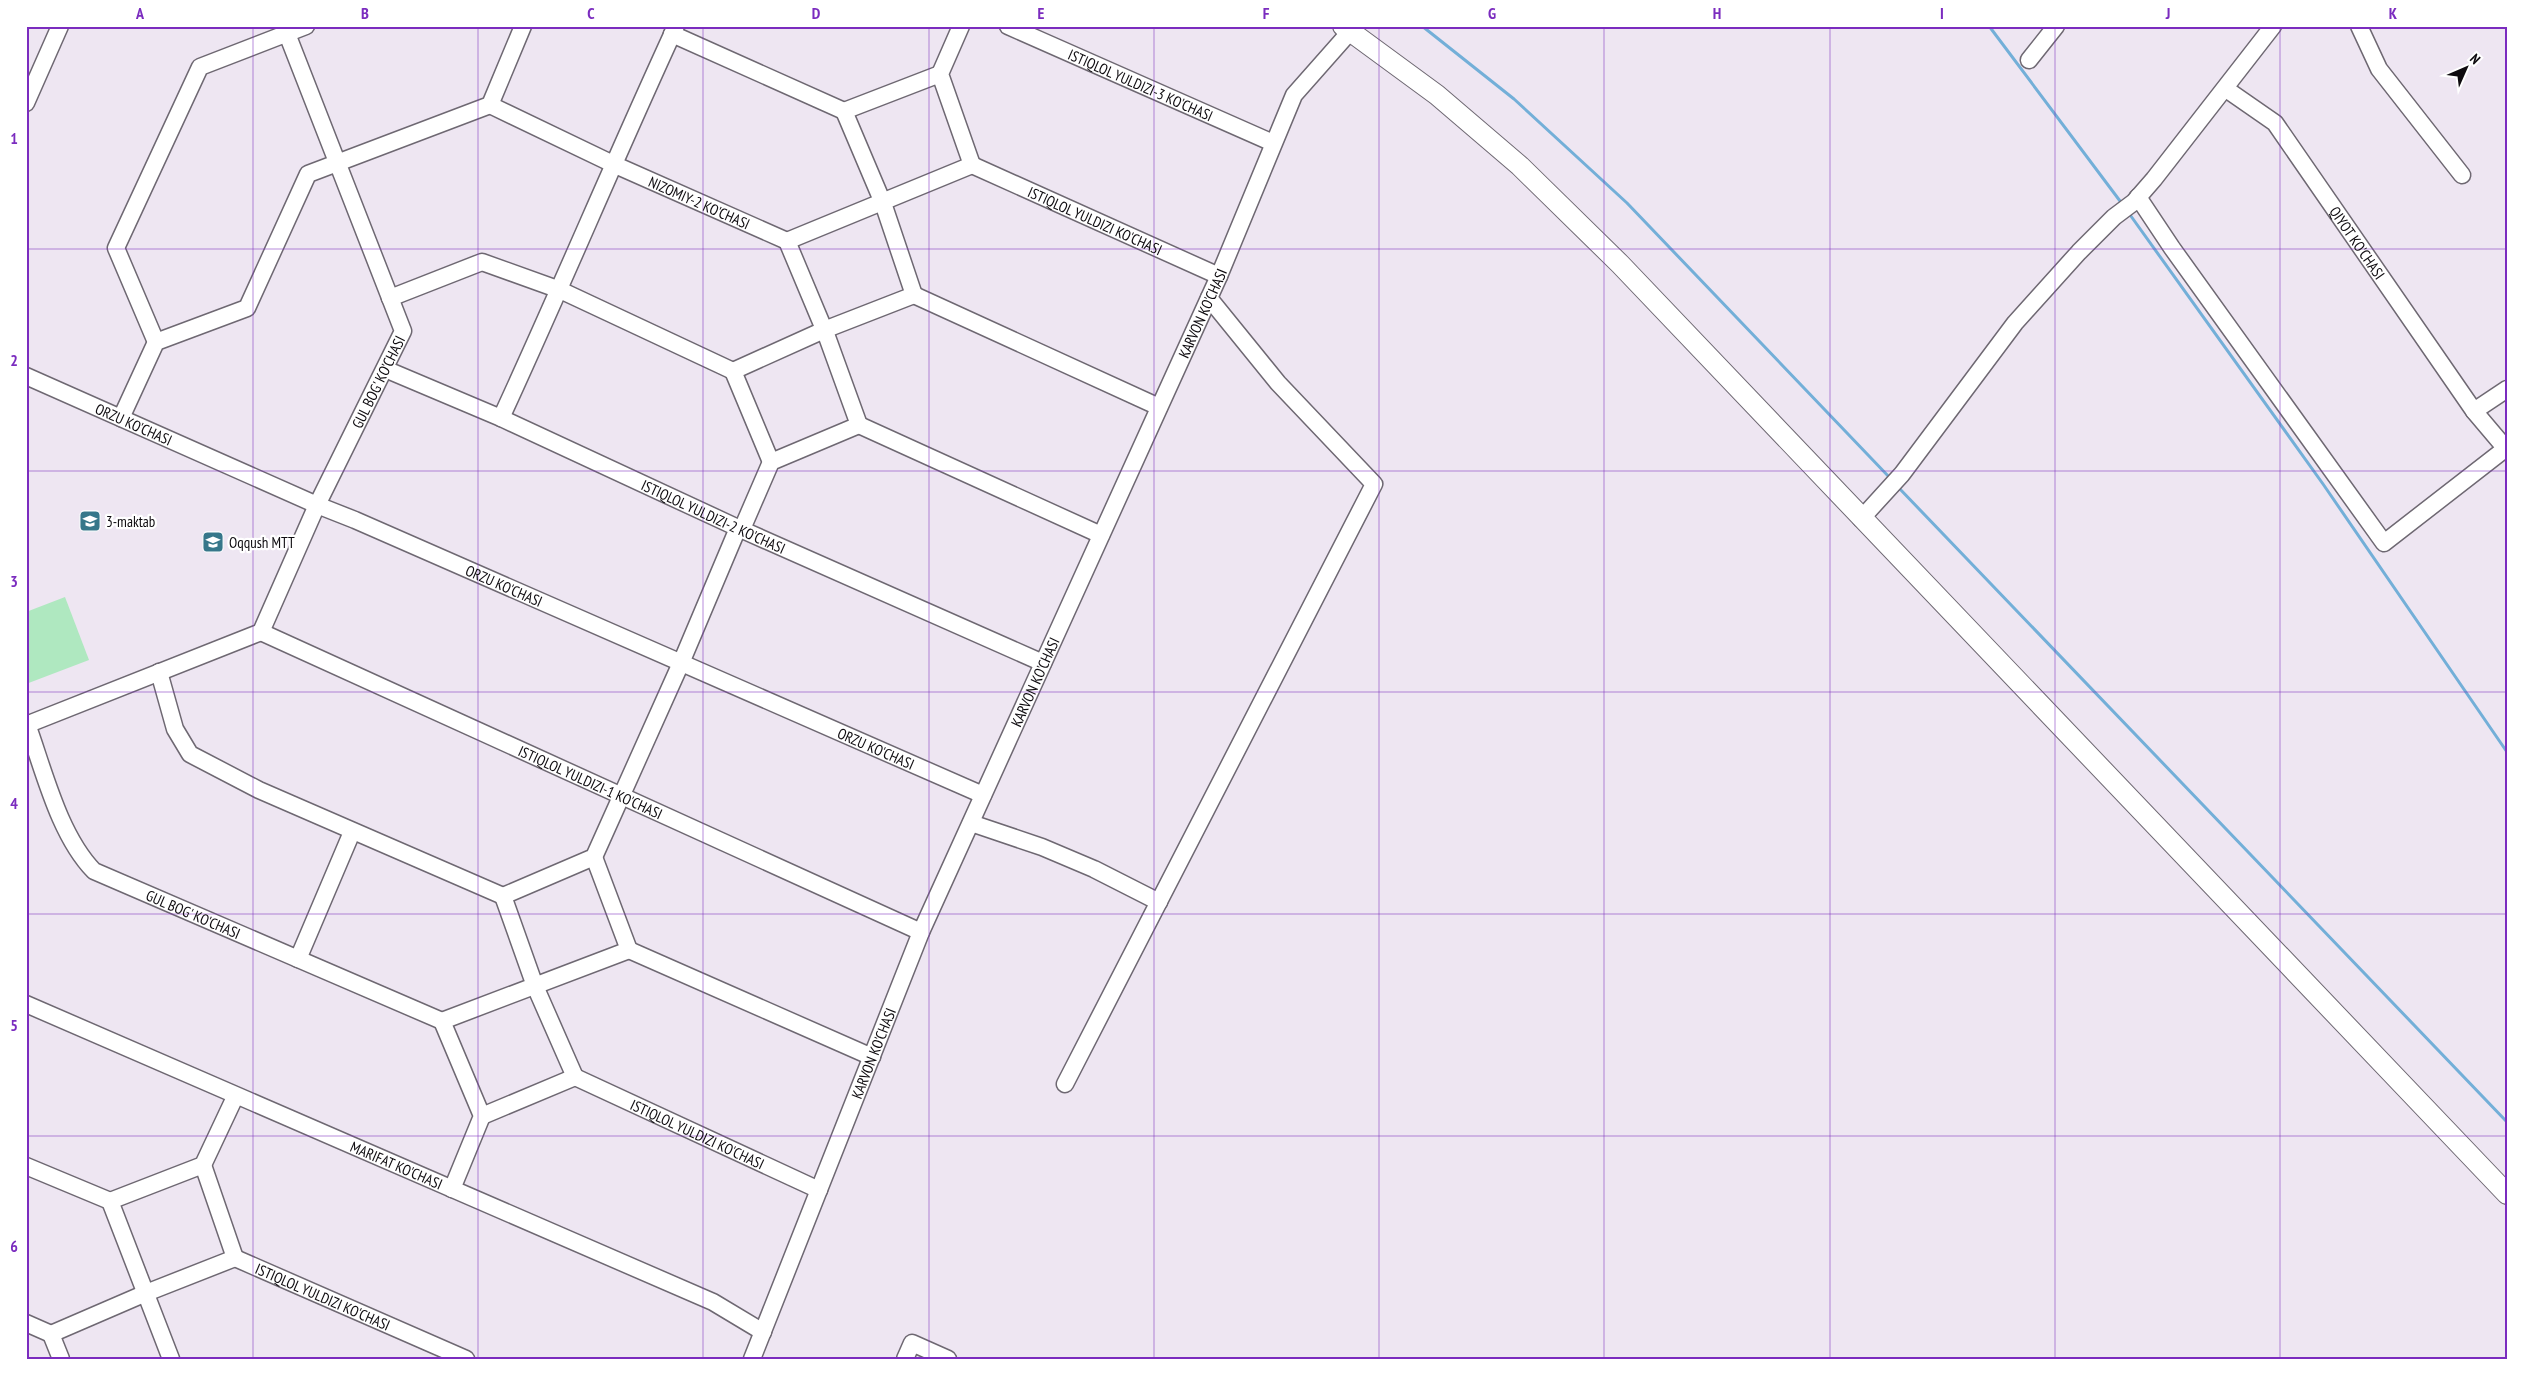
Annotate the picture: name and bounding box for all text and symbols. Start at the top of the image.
text: A [135,3,145,23]
text: B [361,3,369,23]
text: C [587,3,595,23]
text: D [812,3,821,23]
text: E [1038,3,1045,23]
text: F [1263,3,1270,23]
text: G [1488,3,1496,23]
text: H [1713,3,1721,23]
text: I [1940,3,1944,23]
text: J [2165,3,2170,23]
text: K [2389,3,2398,23]
north arrow [2440,42,2490,92]
street label: ISTIQLOL YULDIZI-3 KO'CHASI [1065,44,1216,125]
text: N [2466,50,2484,68]
text: 1 [10,128,18,148]
street label: NIZOMIY-2 KO'CHASI [646,172,753,233]
street label: ISTIQLOL YULDIZI KO'CHASI [1025,182,1165,259]
street label: QIYOT KO'CHASI [2326,203,2389,283]
street label: KARVON KO'CHASI [1174,266,1231,361]
street label: GUL BOG' KO'CHASI [347,332,409,431]
text: 2 [10,350,18,370]
street label: ORZU KO'CHASI [93,399,175,449]
street label: ISTIQLOL YULDIZI-2 KO'CHASI [638,475,788,557]
school or university icon: 3-maktab [78,509,102,533]
place label: 3-maktab [106,512,155,531]
school or university icon: Oqqush MTT [201,530,225,554]
place label: Oqqush MTT [229,533,295,552]
street label: ORZU KO'CHASI [463,560,545,610]
text: 3 [10,571,18,591]
street label: KARVON KO'CHASI [1006,634,1063,729]
street label: ORZU KO'CHASI [835,723,917,773]
street label: ISTIQLOL YULDIZI-1 KO'CHASI [515,741,666,823]
text: 4 [10,793,18,813]
street label: GUL BOG' KO'CHASI [143,885,243,943]
street label: KARVON KO'CHASI [847,1005,900,1101]
text: 5 [10,1015,18,1035]
street label: ISTIQLOL YULDIZI KO'CHASI [628,1095,767,1173]
street label: MARIFAT KO'CHASI [348,1136,446,1193]
text: 6 [10,1236,18,1256]
street label: ISTIQLOL YULDIZI KO'CHASI [253,1259,393,1334]

